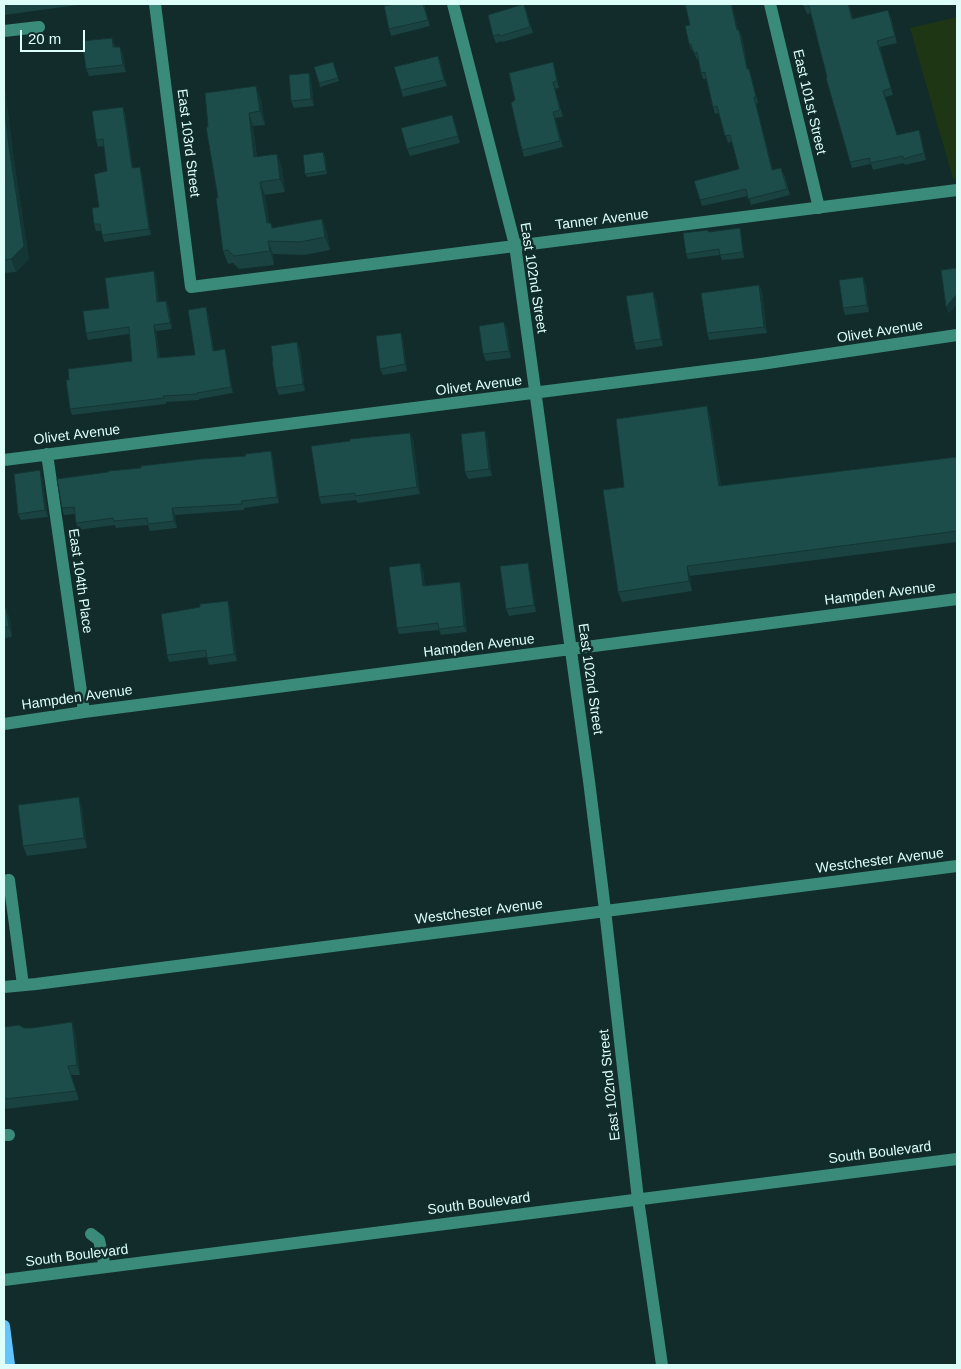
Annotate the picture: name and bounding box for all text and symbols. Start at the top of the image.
scale bar [22,20,88,52]
text: 20 m [28,30,61,47]
street label: East 101st Street [789,48,829,156]
street label: East 103rd Street [173,88,203,198]
street label: Tanner Avenue [554,206,650,234]
street label: East 102nd Street [516,221,550,335]
street label: Olivet Avenue [836,317,924,347]
street label: Olivet Avenue [435,372,523,400]
street label: Olivet Avenue [33,421,121,449]
street label: East 104th Place [64,527,96,635]
street label: Hampden Avenue [823,579,937,609]
street label: East 102nd Street [574,622,606,736]
street label: Hampden Avenue [422,631,536,661]
street label: Hampden Avenue [20,682,134,714]
street label: Westchester Avenue [815,845,945,877]
street label: Westchester Avenue [414,896,544,928]
street label: East 102nd Street [596,1028,624,1142]
street label: South Boulevard [828,1138,932,1168]
street label: South Boulevard [427,1189,531,1219]
street label: South Boulevard [25,1241,129,1271]

